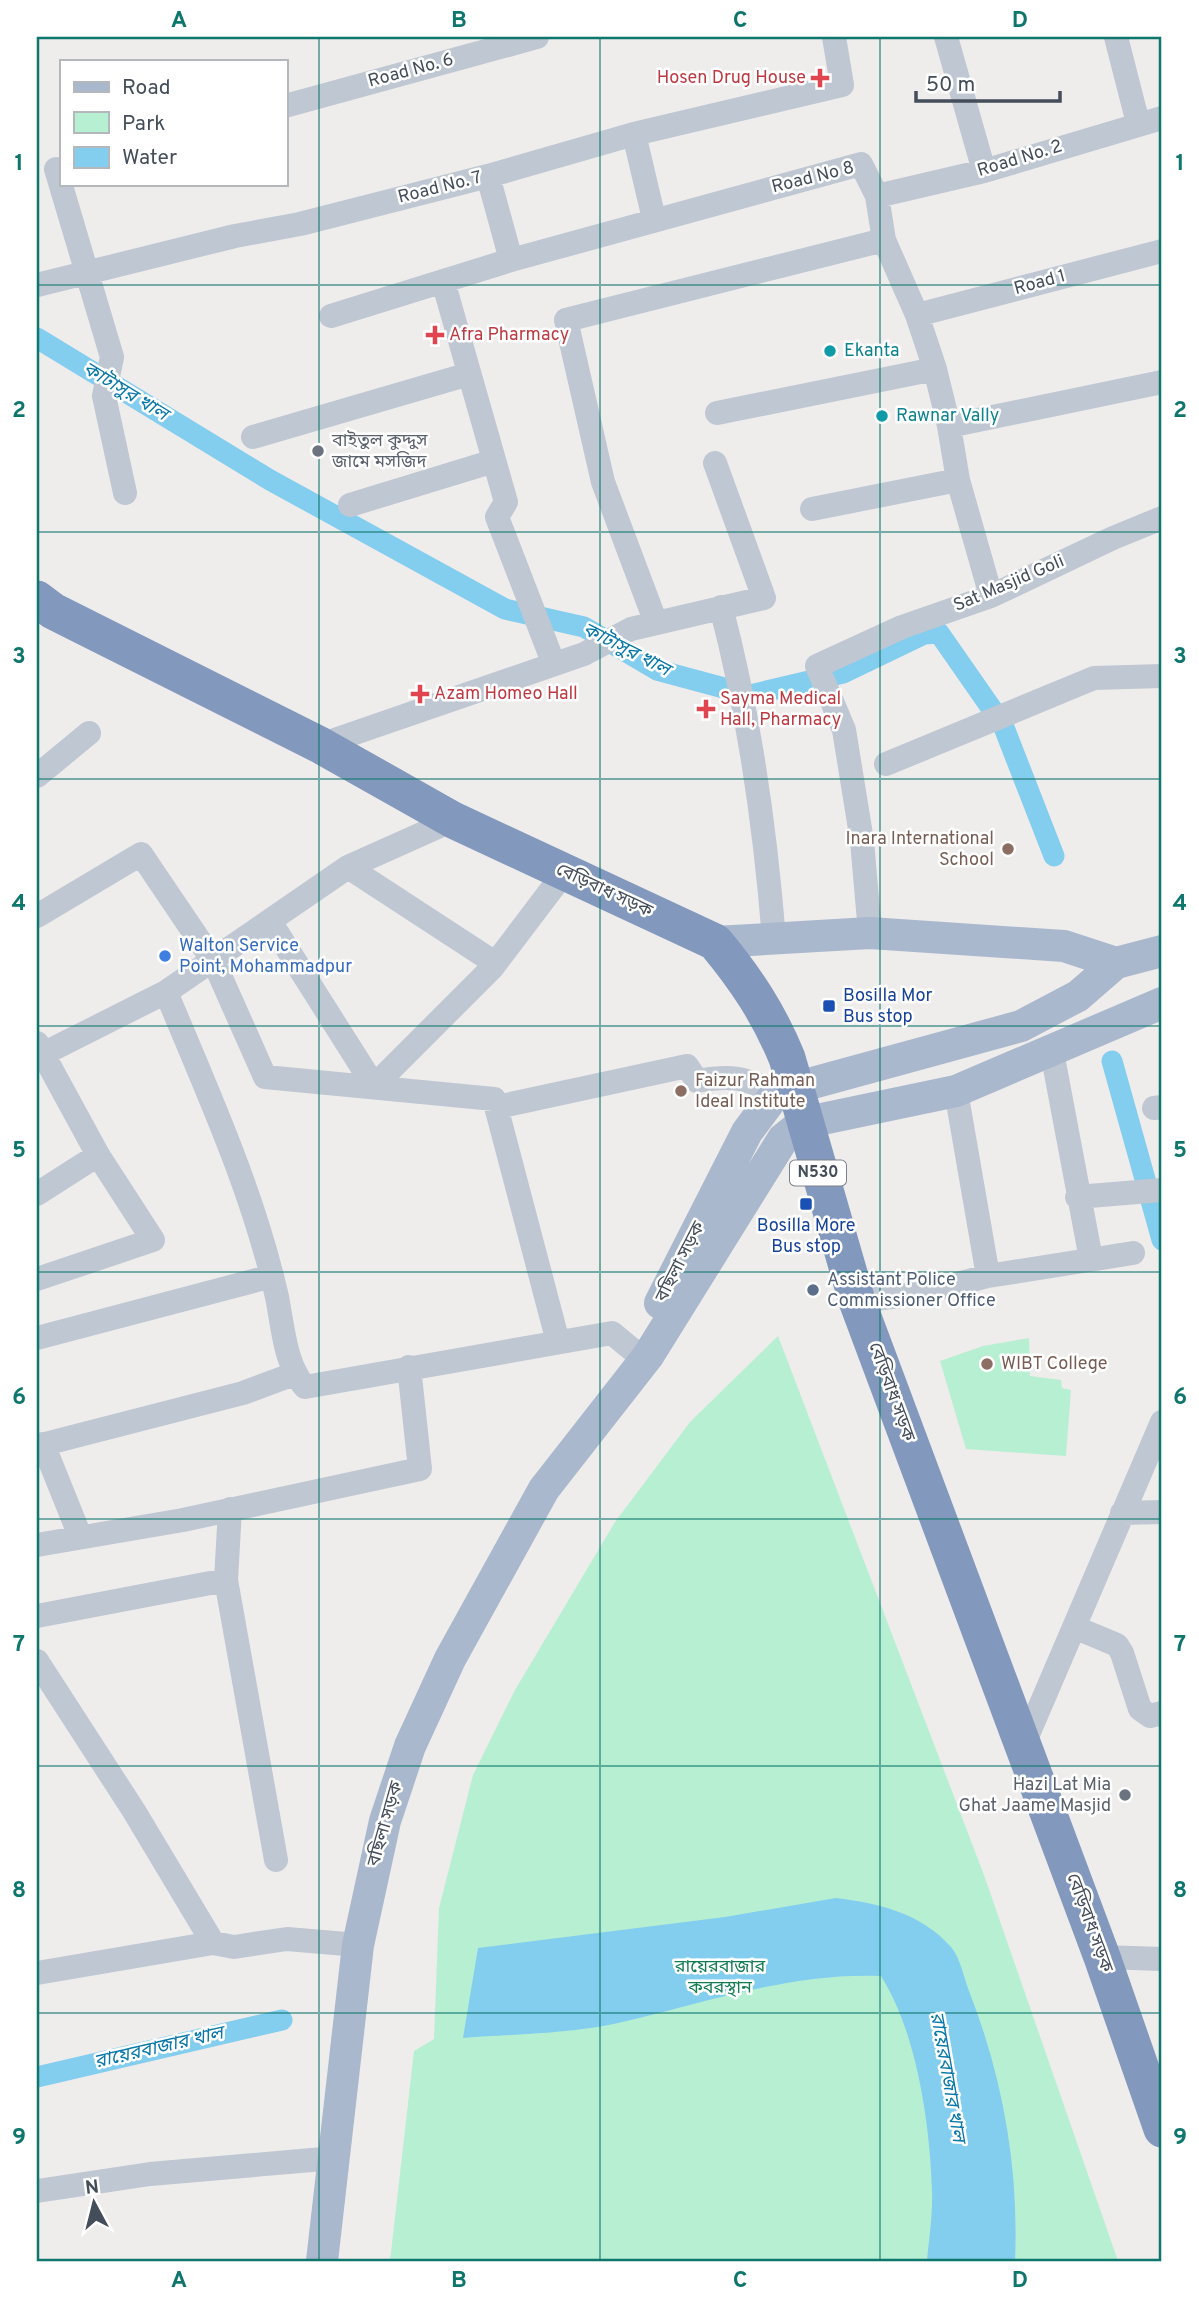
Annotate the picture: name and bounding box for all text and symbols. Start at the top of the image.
text: A [171,7,187,36]
text: B [451,7,467,36]
text: C [733,7,747,36]
text: D [1012,7,1028,36]
street label: Road No. 6 [366,49,456,93]
legend [60,60,287,186]
scale bar [916,60,1059,104]
place label: Hosen Drug House [657,67,806,90]
marker: Hosen Drug House [812,70,828,86]
text: 50 m [926,72,975,99]
text: Road [122,75,171,102]
text: Park [122,111,165,138]
street label: Road No. 2 [975,135,1065,183]
text: Water [122,145,177,172]
text: 1 [14,150,24,179]
text: 1 [1175,150,1185,179]
street label: Road No 8 [769,157,857,199]
street label: Road No. 7 [396,166,484,210]
street label: Road 1 [1012,265,1068,301]
place label: Afra Pharmacy [449,324,569,347]
marker: Afra Pharmacy [427,327,443,343]
place label: Ekanta [844,340,900,363]
marker: Ekanta [822,343,838,359]
water label: কাটাসুর খাল [78,356,176,429]
text: 2 [12,397,26,426]
text: 2 [1173,397,1187,426]
place label: Rawnar Vally [896,405,999,428]
marker: Rawnar Vally [874,408,890,424]
place label: বাইতুল কুদ্দুস জামে মসজিদ [331,430,428,474]
marker: বাইতুল কুদ্দুস জামে মসজিদ [310,443,326,459]
street label: Sat Masjid Goli [950,550,1068,618]
water label: কাটাসুর খাল [578,617,678,684]
text: 3 [12,643,26,672]
text: 3 [1173,643,1187,672]
place label: Azam Homeo Hall [434,683,578,706]
marker: Azam Homeo Hall [412,686,428,702]
place label: Sayma Medical Hall, Pharmacy [720,688,841,732]
marker: Sayma Medical Hall, Pharmacy [698,701,714,717]
place label: Inara International School [846,828,994,872]
marker: Inara International School [1000,841,1016,857]
street label: বেড়িবাধ সড়ক [552,859,656,924]
text: 4 [12,890,26,919]
text: 4 [1173,890,1187,919]
place label: Walton Service Point, Mohammadpur [179,935,352,979]
marker: Walton Service Point, Mohammadpur [157,948,173,964]
place label: Bosilla Mor Bus stop [843,985,932,1029]
marker: Bosilla Mor Bus stop [821,998,837,1014]
place label: Faizur Rahman Ideal Institute [695,1070,815,1114]
marker: Faizur Rahman Ideal Institute [673,1083,689,1099]
text: 5 [12,1137,26,1166]
text: 5 [1173,1137,1187,1166]
road number: N530 [790,1161,846,1186]
marker: Bosilla More Bus stop [798,1196,814,1212]
place label: Bosilla More Bus stop [757,1215,855,1259]
street label: বছিলা সড়ক [651,1218,711,1307]
place label: Assistant Police Commissioner Office [827,1269,996,1313]
marker: Assistant Police Commissioner Office [805,1282,821,1298]
street label: বেড়িবাধ সড়ক [862,1339,920,1445]
place label: WIBT College [1001,1353,1107,1376]
marker: WIBT College [979,1356,995,1372]
text: 6 [12,1384,26,1413]
text: 6 [1173,1384,1187,1413]
text: 7 [13,1631,25,1660]
text: 7 [1174,1631,1186,1660]
place label: Hazi Lat Mia Ghat Jaame Masjid [959,1774,1111,1818]
street label: বছিলা সড়ক [363,1778,409,1870]
marker: Hazi Lat Mia Ghat Jaame Masjid [1117,1787,1133,1803]
street label: বেড়িবাধ সড়ক [1060,1870,1118,1976]
text: 8 [12,1877,26,1906]
text: 8 [1173,1877,1187,1906]
park label: রায়েরবাজার কবরস্থান [674,1956,766,2000]
water label: রায়েরবাজার খাল [924,2010,971,2148]
water label: রায়েরবাজার খাল [92,2021,230,2074]
text: 9 [12,2124,26,2153]
text: 9 [1173,2124,1187,2153]
north arrow [60,2168,130,2238]
text: N [84,2175,100,2201]
text: A [171,2267,187,2296]
text: B [451,2267,467,2296]
text: C [733,2267,747,2296]
text: D [1012,2267,1028,2296]

